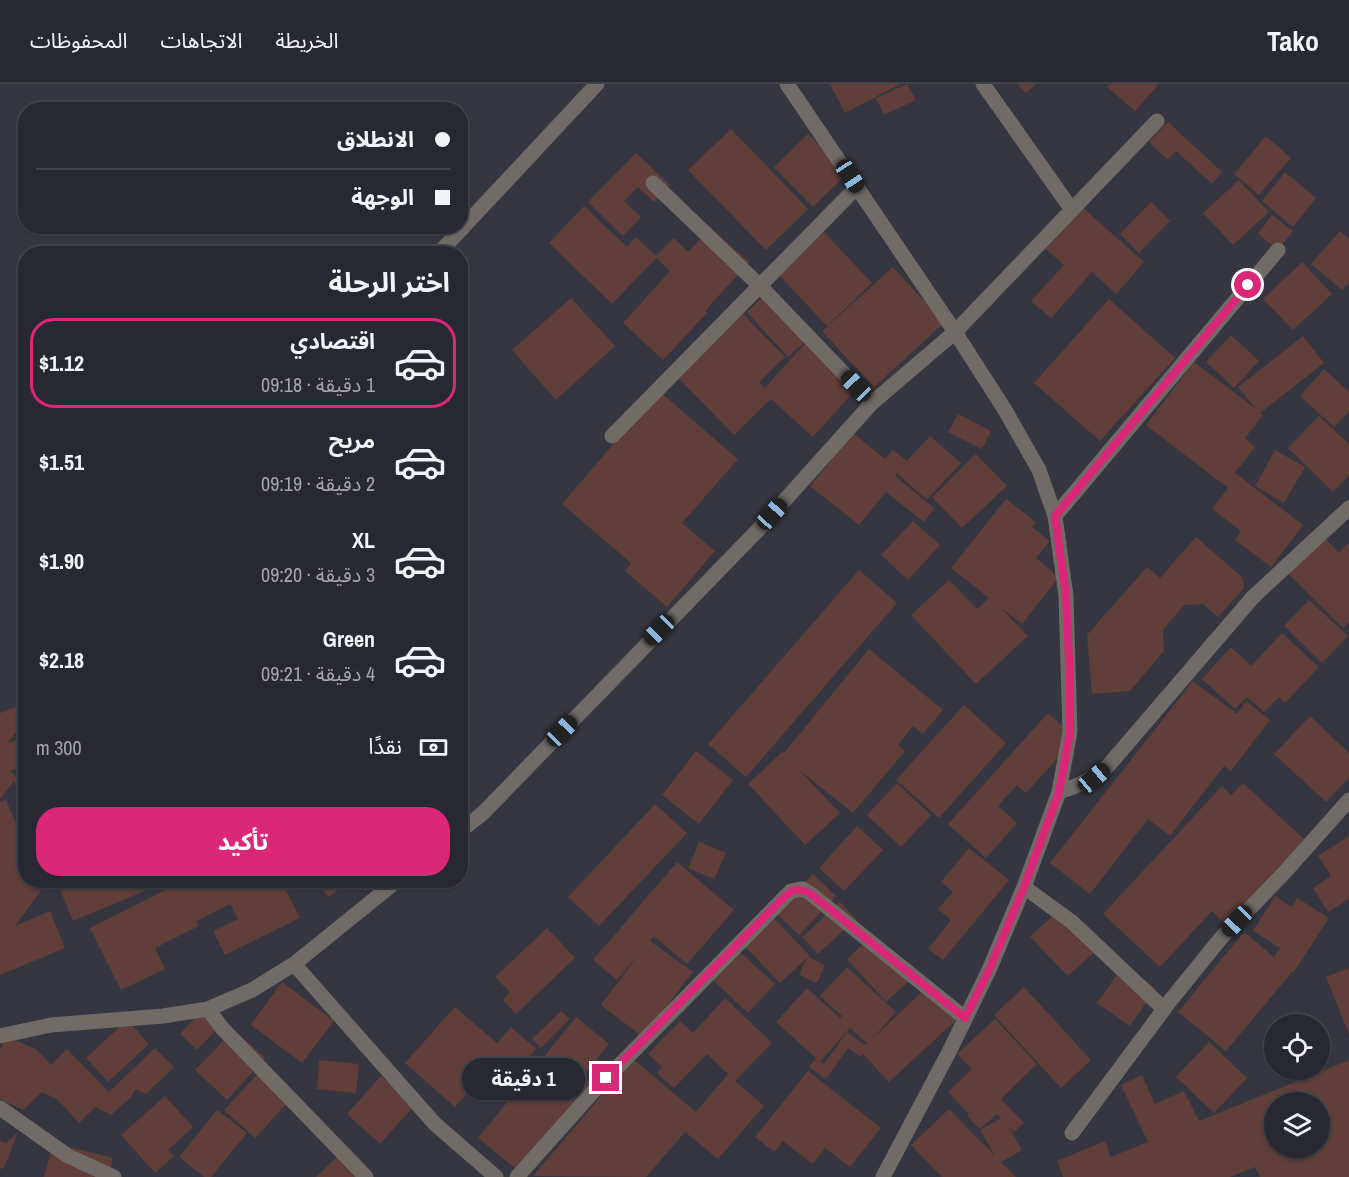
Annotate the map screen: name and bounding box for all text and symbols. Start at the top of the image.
text: Tako [1267,22,1319,60]
text: المحفوظات [30,26,127,55]
text: الاتجاهات [160,26,242,55]
text: الخريطة [275,26,338,55]
text: الانطلاق [337,124,414,154]
car [833,156,867,196]
text: الوجهة [351,182,414,212]
text: اختر الرحلة [329,264,450,300]
route start [1234,271,1261,298]
text: اقتصادي [290,326,375,356]
icon: car [393,336,447,390]
text: $1.12 [39,348,84,378]
car [837,367,875,405]
text: 1 دقيقة · 09:18 [261,371,375,398]
text: مريح [329,425,375,455]
icon: car [393,435,447,489]
text: $1.51 [39,447,84,477]
text: 2 دقيقة · 09:19 [261,470,375,497]
car [753,495,791,533]
text: XL [352,525,375,555]
icon: car [393,534,447,588]
text: $1.90 [39,546,84,576]
text: 3 دقيقة · 09:20 [261,561,375,588]
car [640,611,678,649]
text: Green [323,624,375,654]
icon: car [393,633,447,687]
text: $2.18 [39,645,84,675]
text: 4 دقيقة · 09:21 [261,660,375,687]
car [543,712,581,750]
text: نقدًا [368,731,402,761]
icon: cash [417,731,450,764]
text: 300 m [36,734,82,761]
car [1074,760,1114,796]
button: تأكيد [36,807,450,876]
car [1218,902,1256,940]
map controls [1264,1014,1330,1158]
button: locate [1264,1014,1330,1080]
callout: 1 دقيقة [462,1057,585,1099]
route end [592,1064,619,1091]
text: 1 دقيقة [491,1065,556,1092]
button: layers [1264,1092,1330,1158]

